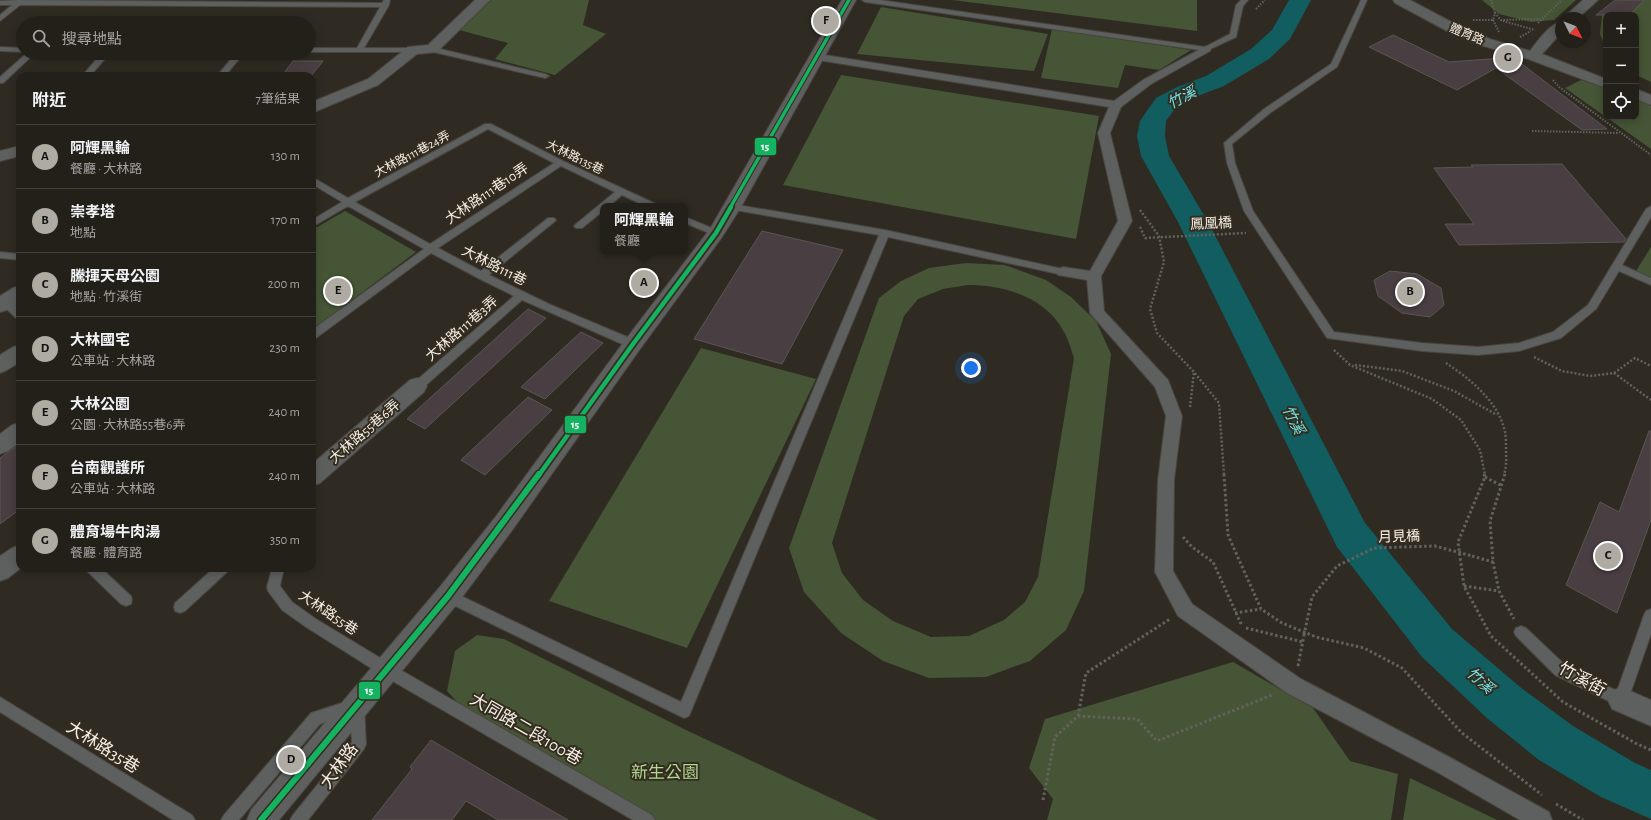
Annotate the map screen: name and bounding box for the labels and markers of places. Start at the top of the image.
pin: F [813,6,839,36]
pin: G [1495,43,1521,73]
pin: A [631,268,657,298]
pin: E [325,276,351,306]
pin: B [1397,277,1423,307]
pin: C [1595,541,1621,571]
pin: D [278,745,304,775]

